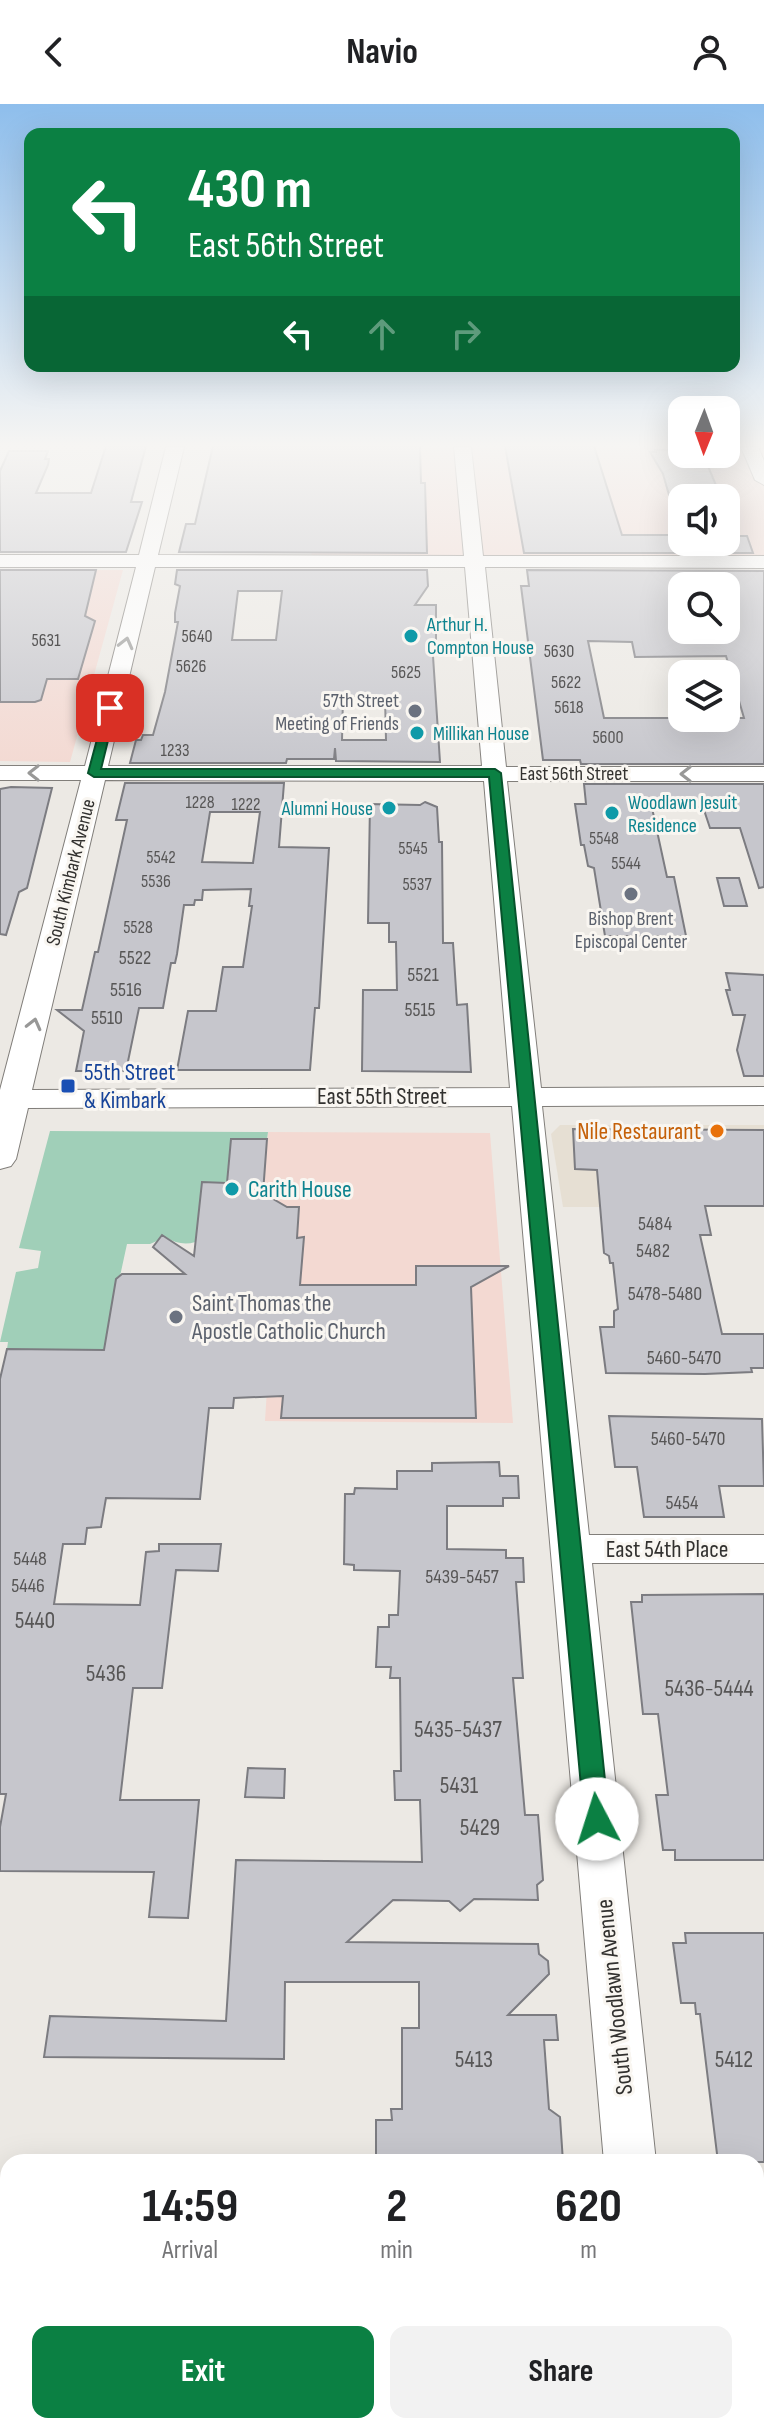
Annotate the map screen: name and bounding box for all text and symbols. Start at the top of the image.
icon: back [32,30,76,74]
icon: person [688,30,732,74]
text: Navio [346,31,418,74]
text: 430 m [188,157,312,224]
icon: left [56,160,160,264]
text: East 56th Street [188,225,384,268]
icon: left [276,312,320,356]
icon: ahead [360,312,404,356]
icon: right [444,312,488,356]
north arrow [668,396,740,468]
map controls [668,396,740,732]
button: sound [668,484,740,556]
button: search [668,572,740,644]
place label: Arthur H. Compton House [426,613,534,660]
house number: 5640 [182,626,212,647]
marker: Arthur H. Compton House [402,627,420,645]
house number: 5631 [32,630,61,651]
one-way arrow [117,636,134,650]
house number: 5630 [544,641,574,662]
house number: 5626 [176,656,206,677]
button: layers [668,660,740,732]
house number: 5625 [391,662,421,683]
house number: 5622 [551,672,581,693]
pin [76,674,144,742]
icon: arrive [88,686,132,730]
place label: 57th Street Meeting of Friends [275,689,399,736]
house number: 5618 [554,697,584,718]
marker: 57th Street Meeting of Friends [406,702,424,720]
place label: Millikan House [433,722,529,746]
marker: Millikan House [408,724,426,742]
house number: 5600 [592,727,624,748]
house number: 1233 [160,740,190,761]
street label: East 56th Street [520,762,628,786]
one-way arrow [27,764,40,782]
one-way arrow [679,765,692,783]
place label: Woodlawn Jesuit Residence [628,791,737,838]
house number: 1228 [185,792,215,813]
house number: 1222 [232,794,260,815]
street label: South Kimbark Avenue [41,796,101,948]
place label: Alumni House [281,797,373,821]
marker: Alumni House [380,799,398,817]
marker: Woodlawn Jesuit Residence [603,804,621,822]
house number: 5548 [589,828,619,849]
house number: 5545 [398,838,428,859]
house number: 5542 [146,847,176,868]
house number: 5544 [611,853,641,874]
house number: 5536 [141,871,171,892]
house number: 5537 [402,874,432,895]
marker: Bishop Brent Episcopal Center [622,885,640,903]
place label: Bishop Brent Episcopal Center [575,907,687,954]
house number: 5528 [123,917,153,938]
house number: 5522 [119,946,151,970]
house number: 5521 [407,963,439,987]
house number: 5516 [110,978,142,1002]
house number: 5515 [404,998,436,1022]
house number: 5510 [91,1006,123,1030]
one-way arrow [24,1017,41,1031]
place label: 55th Street & Kimbark [84,1058,175,1115]
marker: 55th Street & Kimbark [59,1077,77,1095]
street label: East 55th Street [317,1082,447,1111]
place label: Nile Restaurant [577,1117,701,1146]
marker: Nile Restaurant [708,1122,726,1140]
place label: Carith House [248,1175,352,1204]
marker: Carith House [223,1180,241,1198]
house number: 5484 [638,1212,672,1236]
house number: 5482 [636,1239,670,1263]
house number: 5478-5480 [628,1282,702,1306]
place label: Saint Thomas the Apostle Catholic Church [191,1289,386,1346]
marker: Saint Thomas the Apostle Catholic Church [167,1308,185,1326]
house number: 5460-5470 [647,1346,721,1370]
house number: 5460-5470 [651,1427,725,1451]
house number: 5454 [666,1491,698,1515]
street label: East 54th Place [606,1535,728,1564]
house number: 5448 [13,1547,47,1571]
house number: 5439-5457 [425,1565,499,1589]
house number: 5446 [11,1574,45,1598]
house number: 5440 [15,1606,55,1635]
house number: 5436 [86,1659,126,1688]
house number: 5436-5444 [664,1674,754,1703]
house number: 5435-5437 [414,1715,502,1744]
house number: 5431 [440,1771,479,1800]
position arrow [555,1777,639,1861]
house number: 5429 [460,1813,500,1842]
street label: South Woodlawn Avenue [590,1898,639,2096]
house number: 5413 [455,2045,493,2074]
house number: 5412 [715,2045,753,2074]
text: 14:59 [142,2178,238,2235]
text: 2 [386,2178,407,2235]
text: 620 [555,2178,622,2235]
text: Arrival [162,2235,218,2266]
text: min [380,2235,413,2266]
text: m [580,2235,597,2266]
button: Exit [32,2326,374,2418]
button: Share [390,2326,732,2418]

